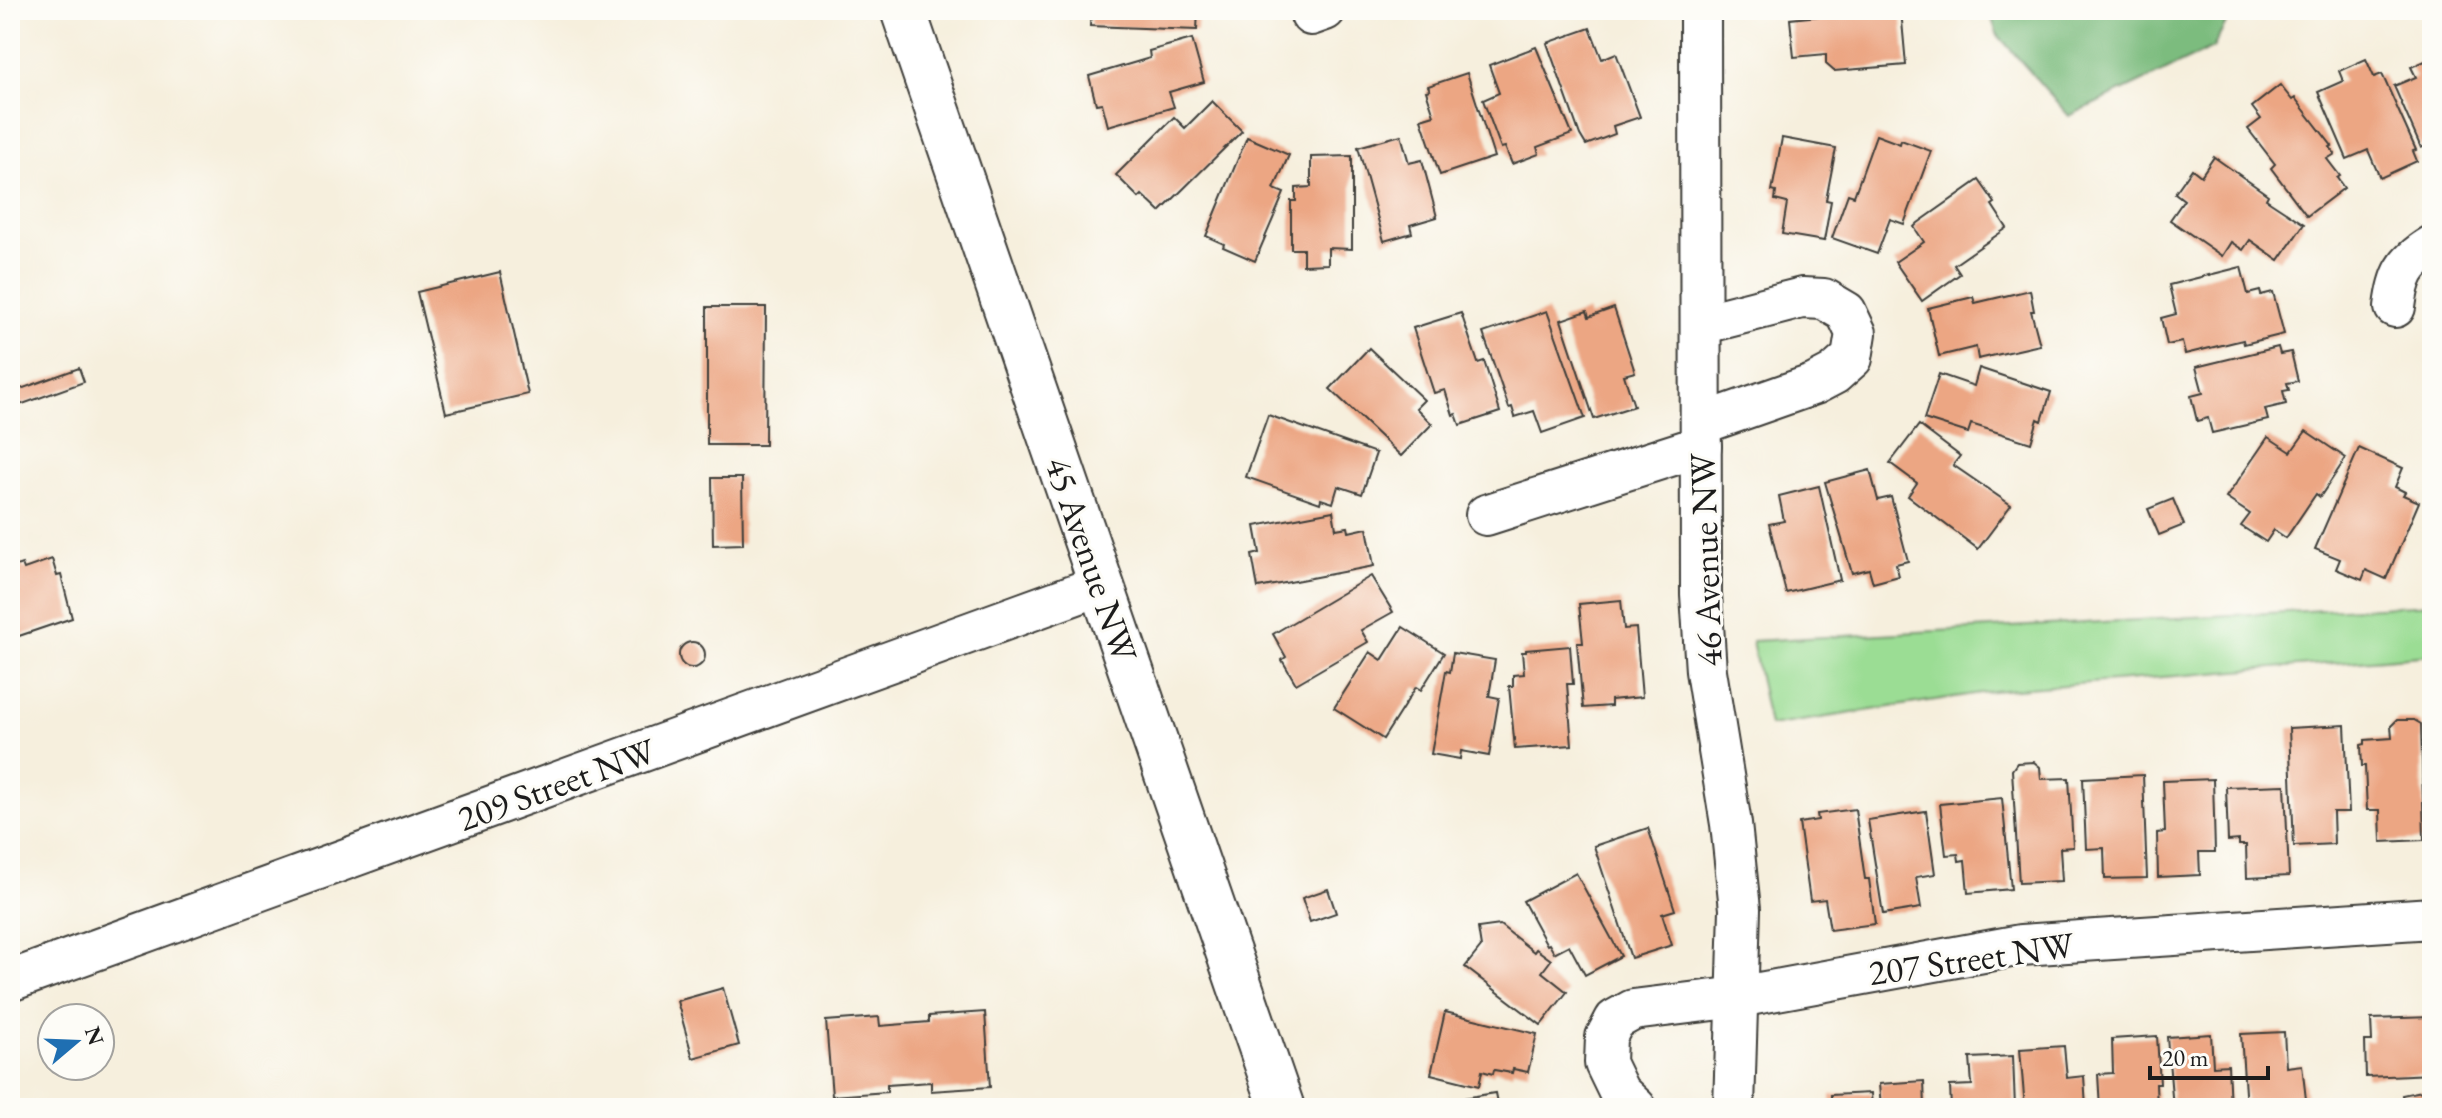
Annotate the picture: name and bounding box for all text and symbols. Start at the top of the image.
street label: 45 Avenue NW [1035,450,1149,669]
street label: 46 Avenue NW [1678,451,1733,668]
street label: 209 Street NW [451,727,662,842]
street label: 207 Street NW [1865,921,2078,996]
north arrow [36,1002,116,1082]
text: N [78,1023,111,1049]
scale bar [2150,1030,2268,1080]
text: 20 m [2162,1042,2209,1073]

